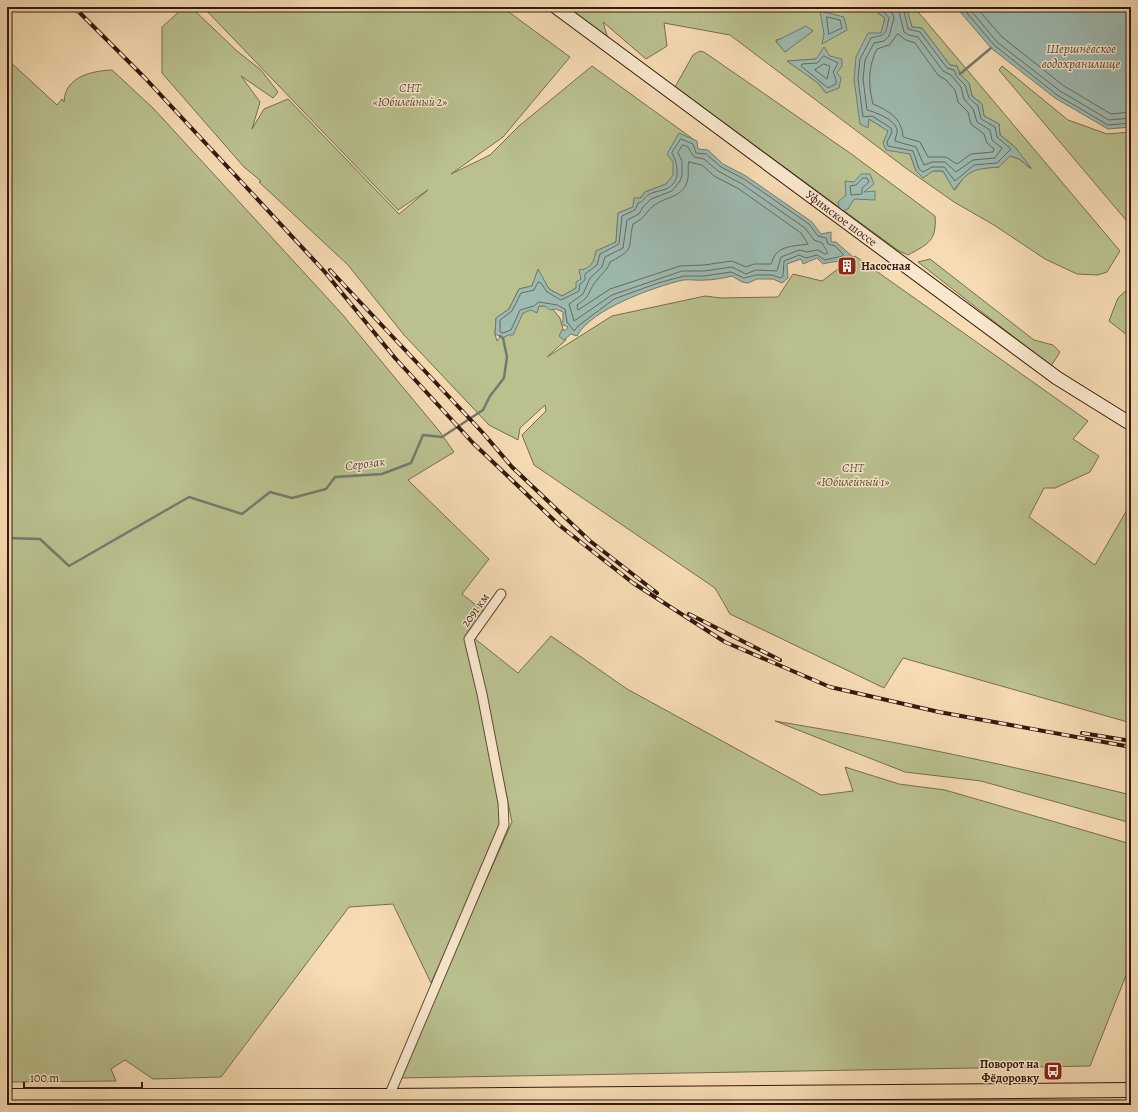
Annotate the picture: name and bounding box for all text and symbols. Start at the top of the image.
water label: Шершнёвское водохранилище [1042,40,1121,72]
park label: СНТ «Юбилейный 2» [373,80,447,110]
street label: Уфимское шоссе [802,187,880,250]
building icon: Насосная [836,255,858,277]
place label: Насосная [861,258,911,274]
water label: Серозак [344,453,386,474]
park label: СНТ «Юбилейный 1» [816,460,890,490]
street label: 2091 км [457,590,493,630]
place label: Поворот на Фёдоровку [980,1056,1039,1086]
bus stop icon: Поворот на Фёдоровку [1042,1060,1064,1082]
scale bar [24,1064,142,1090]
text: 100 m [30,1070,59,1086]

